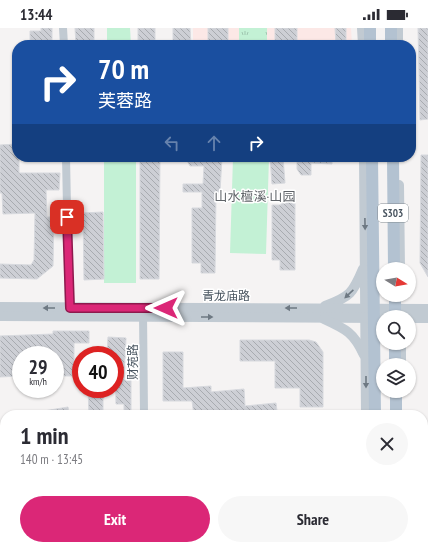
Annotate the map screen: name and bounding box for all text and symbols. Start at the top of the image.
text: 13:44 [20,5,52,24]
text: 70 m [98,50,149,87]
icon: right [32,56,84,108]
text: 芙蓉路 [98,89,152,112]
icon: left [161,132,183,154]
icon: ahead [203,132,225,154]
icon: right [245,132,267,154]
district label: 山水檀溪·山园 [215,188,295,205]
pin [50,200,84,234]
road number: S303 [378,204,408,222]
icon: arrive [56,206,78,228]
one-way arrow [362,218,368,231]
north arrow [376,262,416,302]
map controls [376,262,416,398]
position arrow [145,287,187,329]
street label: 青龙庙路 [202,288,250,303]
one-way arrow [344,289,353,298]
one-way arrow [42,305,55,311]
one-way arrow [284,305,297,311]
button: search [376,310,416,350]
one-way arrow [201,314,214,320]
street label: 财苑路 [125,344,140,380]
speed limit sign: 40 [72,346,124,398]
text: 29 [28,354,48,380]
button: layers [376,358,416,398]
text: km/h [29,375,47,388]
one-way arrow [363,376,369,389]
text: 1 min [20,420,68,451]
button: close [366,423,408,465]
text: 140 m · 13:45 [20,451,83,468]
button: Exit [20,496,210,542]
button: Share [218,496,408,542]

